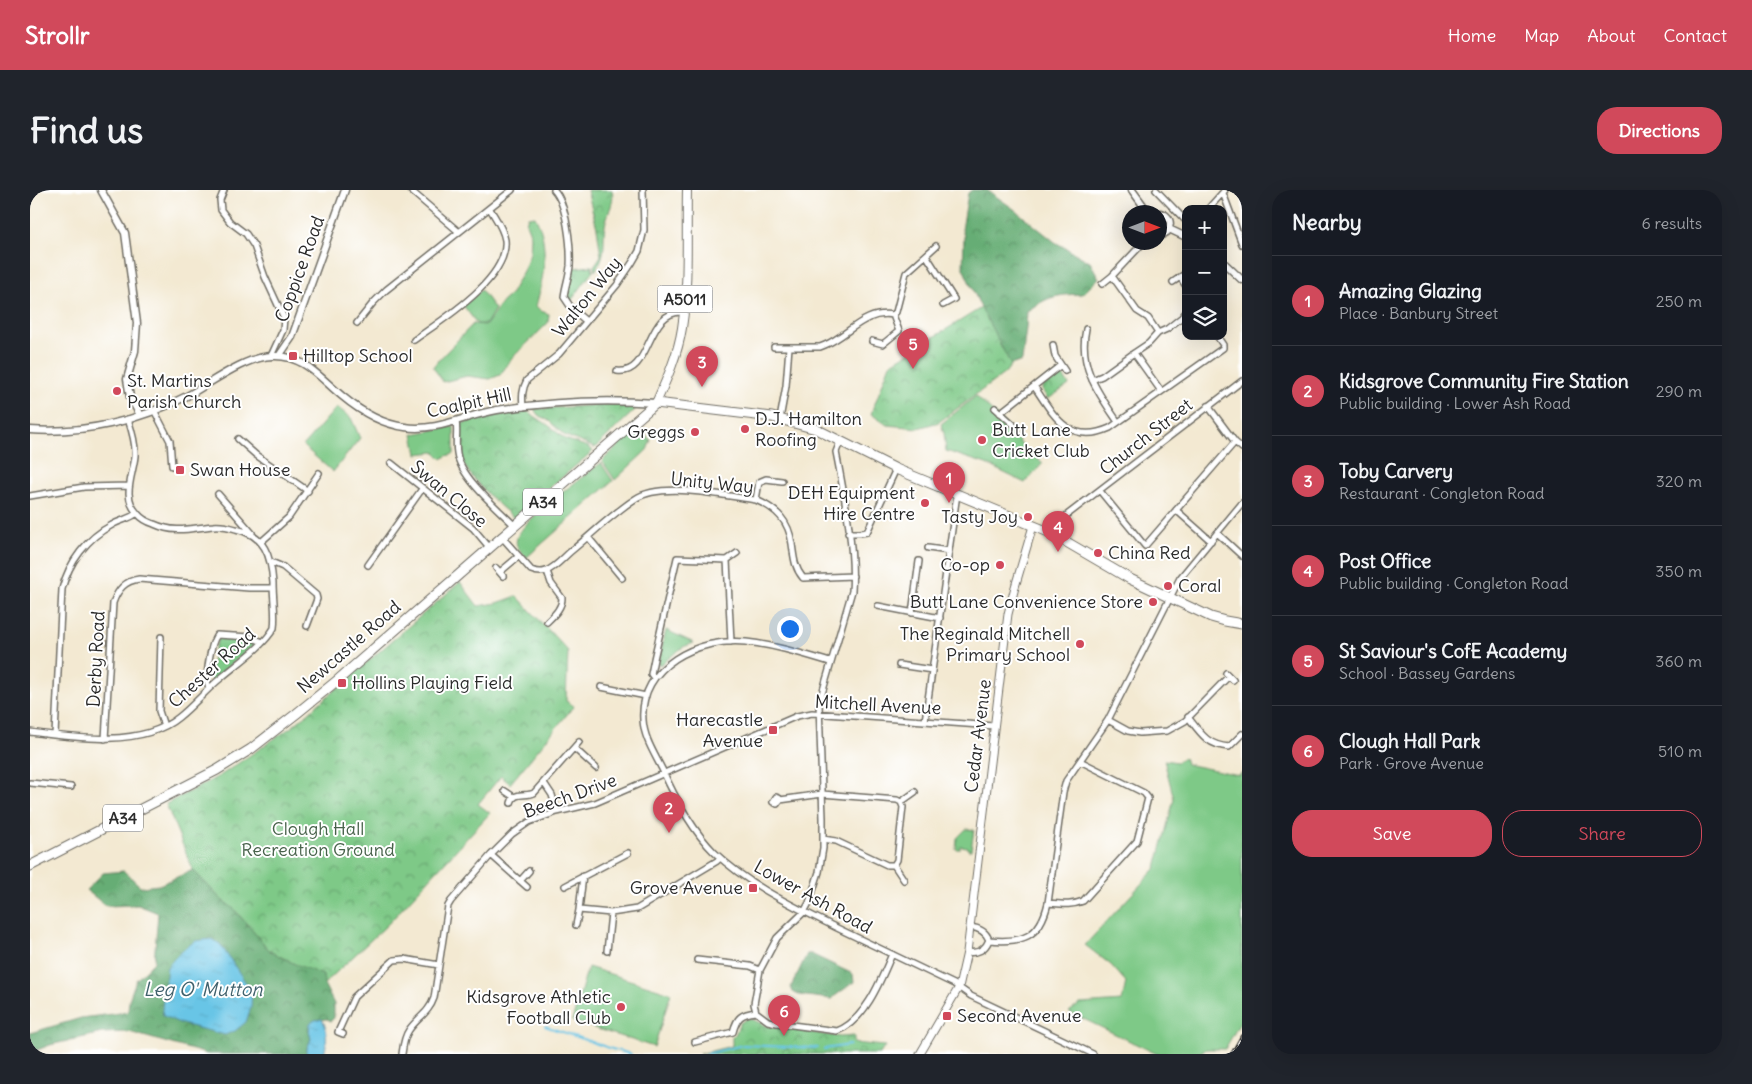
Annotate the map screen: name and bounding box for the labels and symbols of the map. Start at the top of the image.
north arrow [1122,205,1167,250]
street label: Coppice Road [270,212,330,325]
street label: Walton Way [547,252,626,342]
road number: A5011 [658,286,712,312]
pin: 5 [897,328,929,369]
place label: Hilltop School [303,344,413,367]
pin: 3 [686,346,718,387]
marker: Hilltop School [287,350,299,362]
place label: St. Martins Parish Church [127,369,241,413]
street label: Coalpit Hill [425,382,513,423]
marker: St. Martins Parish Church [111,385,123,397]
street label: Church Street [1095,393,1197,480]
place label: D.J. Hamilton Roofing [755,407,862,451]
place label: Butt Lane Cricket Club [992,418,1090,462]
place label: Greggs [627,420,685,443]
marker: D.J. Hamilton Roofing [739,423,751,435]
marker: Greggs [689,426,701,438]
marker: Butt Lane Cricket Club [976,434,988,446]
street label: Swan Close [406,455,492,532]
place label: Swan House [190,458,290,481]
pin: 1 [933,462,965,503]
marker: Swan House [174,464,186,476]
street label: Unity Way [669,467,755,498]
place label: DEH Equipment Hire Centre [788,481,915,525]
road number: A34 [523,488,563,516]
marker: DEH Equipment Hire Centre [919,497,931,509]
place label: Tasty Joy [941,505,1018,528]
marker: Tasty Joy [1022,511,1034,523]
pin: 4 [1042,511,1074,552]
place label: China Red [1108,541,1191,564]
marker: China Red [1092,547,1104,559]
place label: Co-op [940,553,990,576]
marker: Co-op [994,559,1006,571]
place label: Coral [1178,574,1221,597]
marker: Coral [1162,580,1174,592]
place label: Butt Lane Convenience Store [910,590,1143,613]
street label: Newcastle Road [292,595,406,698]
marker: Butt Lane Convenience Store [1147,596,1159,608]
street label: Derby Road [81,610,110,708]
your location [777,616,803,642]
street label: Chester Road [163,622,260,713]
place label: The Reginald Mitchell Primary School [900,622,1070,666]
marker: The Reginald Mitchell Primary School [1074,638,1086,650]
place label: Hollins Playing Field [352,671,513,694]
marker: Hollins Playing Field [336,677,348,689]
street label: Cedar Avenue [959,678,996,794]
street label: Mitchell Avenue [814,690,942,719]
place label: Harecastle Avenue [676,708,763,752]
marker: Harecastle Avenue [767,724,779,736]
street label: Beech Drive [520,768,620,823]
pin: 2 [653,792,685,833]
road number: A34 [103,804,143,831]
park label: Clough Hall Recreation Ground [241,817,395,861]
street label: Lower Ash Road [750,855,877,939]
place label: Grove Avenue [630,876,743,899]
marker: Grove Avenue [747,882,759,894]
water label: Leg O' Mutton [144,977,263,1001]
place label: Kidsgrove Athletic Football Club [466,985,611,1029]
pin: 6 [768,995,800,1036]
marker: Kidsgrove Athletic Football Club [615,1001,627,1013]
place label: Second Avenue [957,1004,1081,1027]
marker: Second Avenue [941,1010,953,1022]

